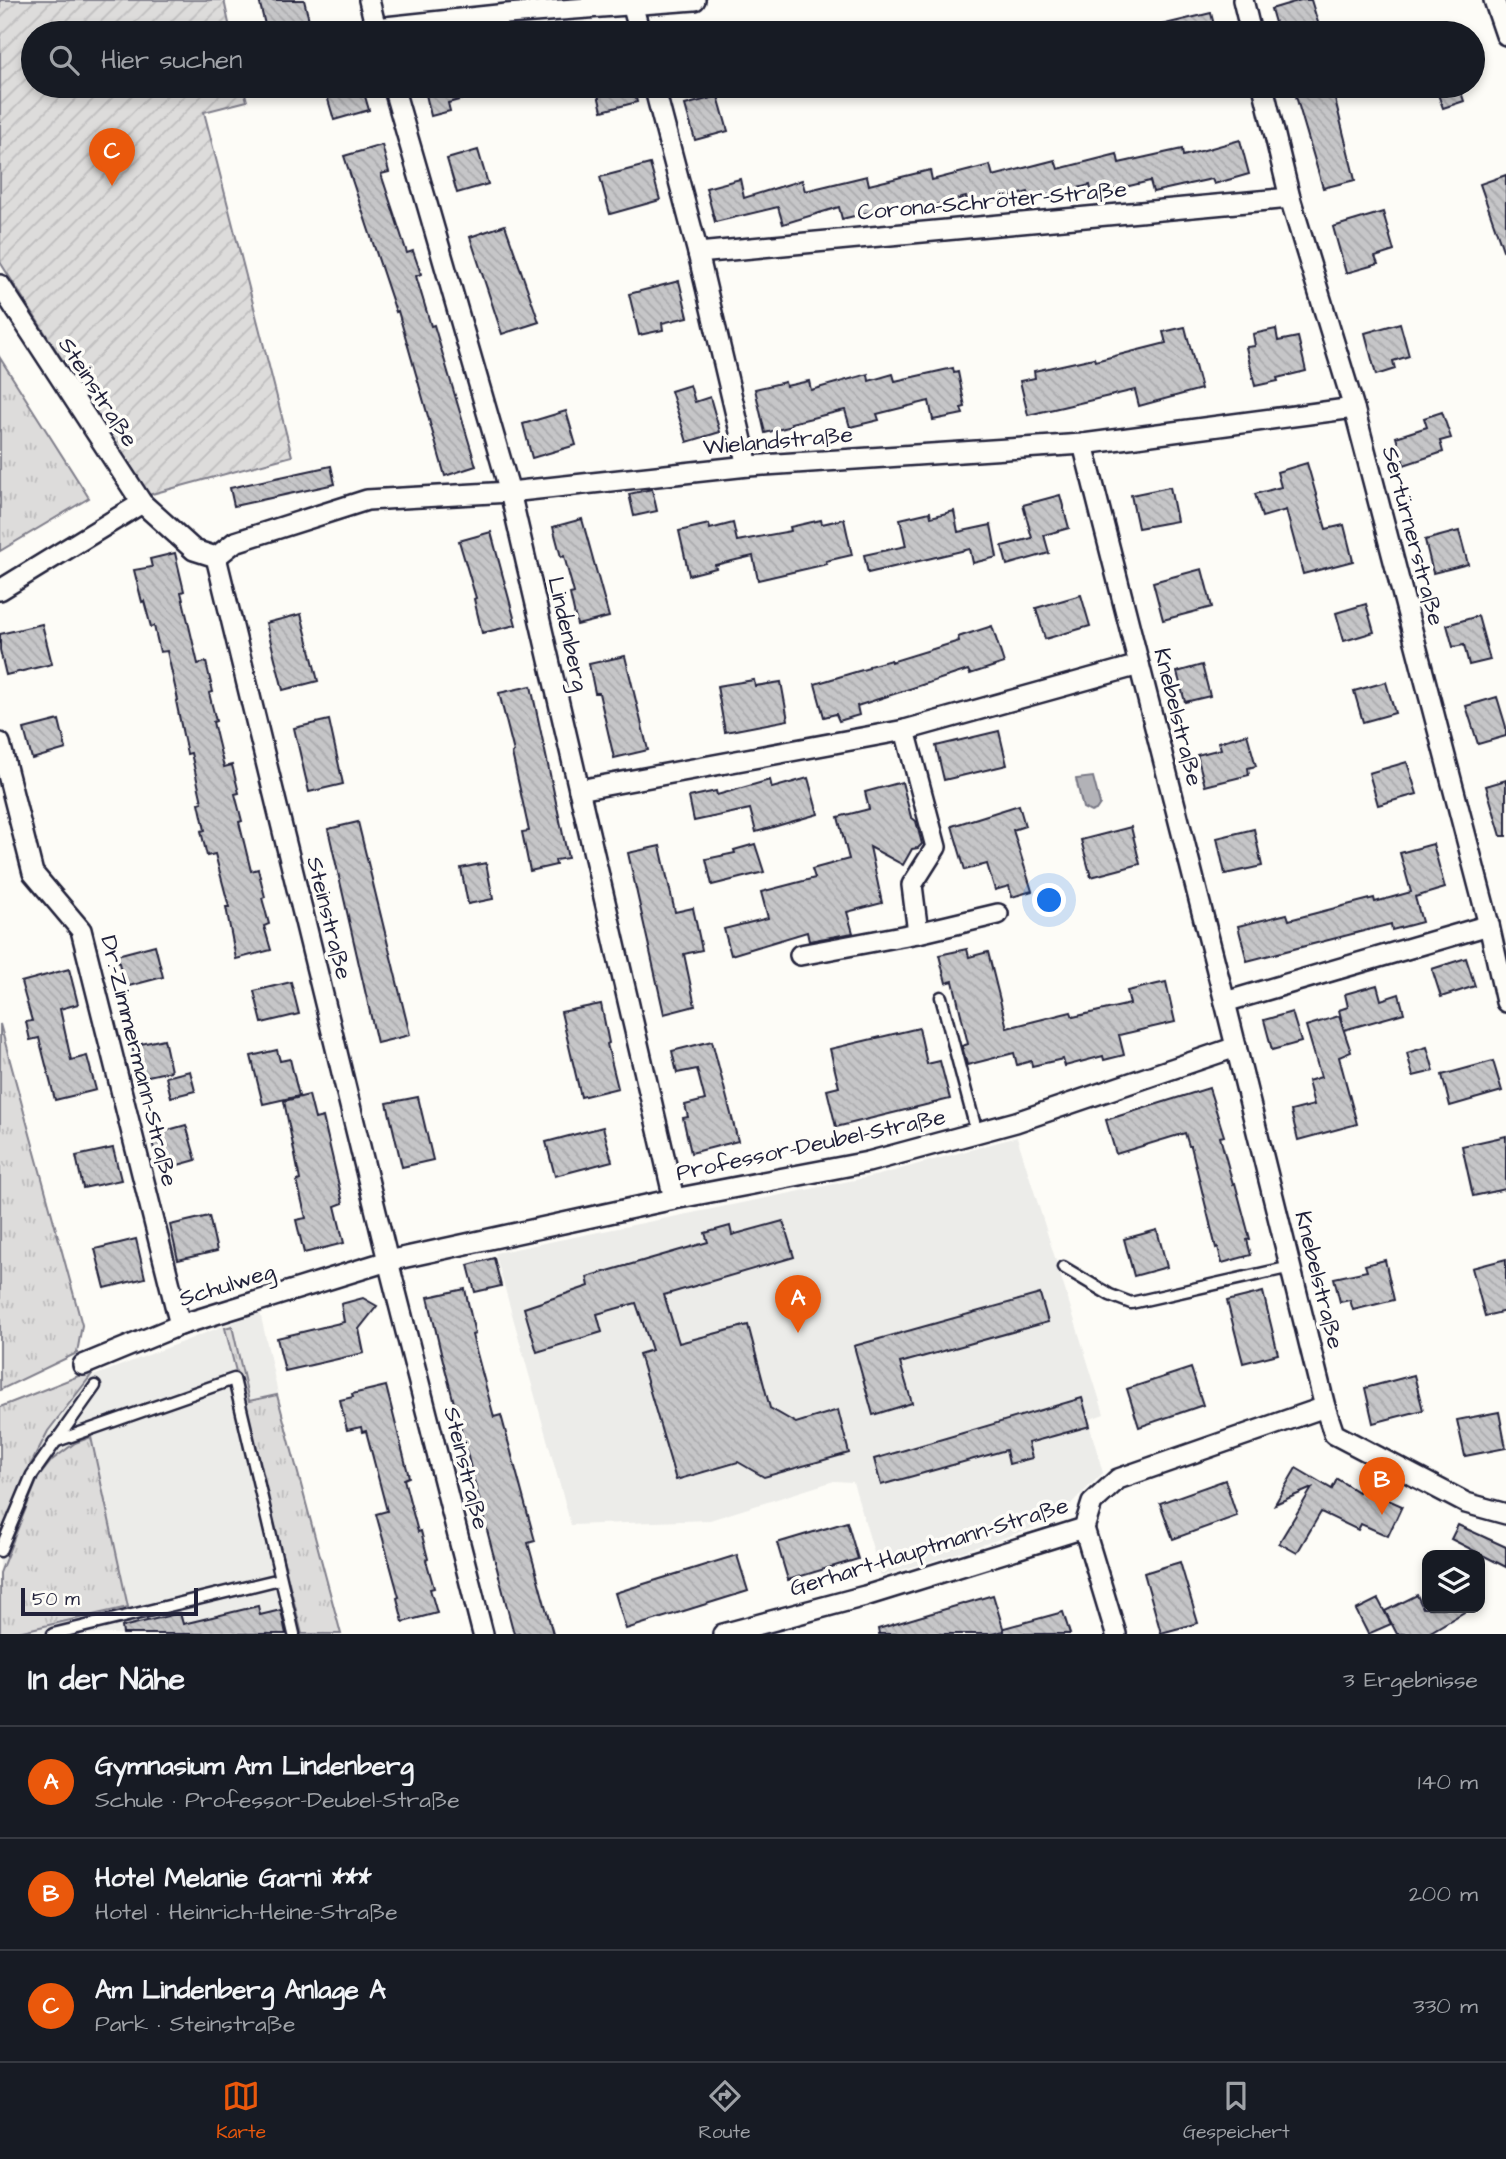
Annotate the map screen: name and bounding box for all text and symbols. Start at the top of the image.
search box [21,21,1485,98]
icon: search [45,41,83,79]
text: Hier suchen [101,42,242,78]
pin: C [89,128,135,186]
street label: Corona-Schröter-Straße [856,173,1128,229]
street label: Steinstraße [50,331,146,453]
street label: Wielandstraße [702,419,854,463]
street label: Sertürnerstraße [1374,443,1452,629]
street label: Lindenberg [538,574,597,695]
street label: Knebelstraße [1145,645,1211,789]
street label: Steinstraße [298,853,360,983]
your location [1032,883,1066,917]
street label: Dr.-Zimmermann-Straße [92,932,186,1190]
street label: Professor-Deubel-Straße [673,1101,949,1189]
street label: Knebelstraße [1286,1208,1352,1352]
street label: Schulweg [175,1255,279,1316]
pin: A [775,1275,821,1333]
street label: Steinstraße [435,1403,497,1533]
pin: B [1359,1457,1405,1515]
street label: Gerhart-Hauptmann-Straße [786,1489,1072,1605]
map controls [1422,1550,1485,1613]
button: layers [1422,1550,1485,1613]
scale bar [21,1585,198,1617]
text: 50 m [32,1586,80,1613]
text: In der Nähe [28,1659,185,1701]
text: 3 Ergebnisse [1343,1664,1478,1696]
text: Gymnasium Am Lindenberg [95,1748,414,1784]
text: A [44,1766,58,1798]
text: 140 m [1418,1766,1478,1798]
text: Schule · Professor-Deubel-Straße [95,1784,460,1816]
text: Hotel Melanie Garni *** [95,1860,371,1896]
text: B [43,1878,59,1910]
text: 200 m [1409,1878,1478,1910]
text: Hotel · Heinrich-Heine-Straße [95,1896,398,1928]
text: Am Lindenberg Anlage A [95,1972,386,2008]
text: C [43,1990,59,2022]
text: 330 m [1413,1990,1478,2022]
text: Park · Steinstraße [95,2008,295,2040]
tab: Karte [216,2077,266,2146]
tab: Route [699,2077,750,2146]
tab: Gespeichert [1183,2077,1290,2146]

